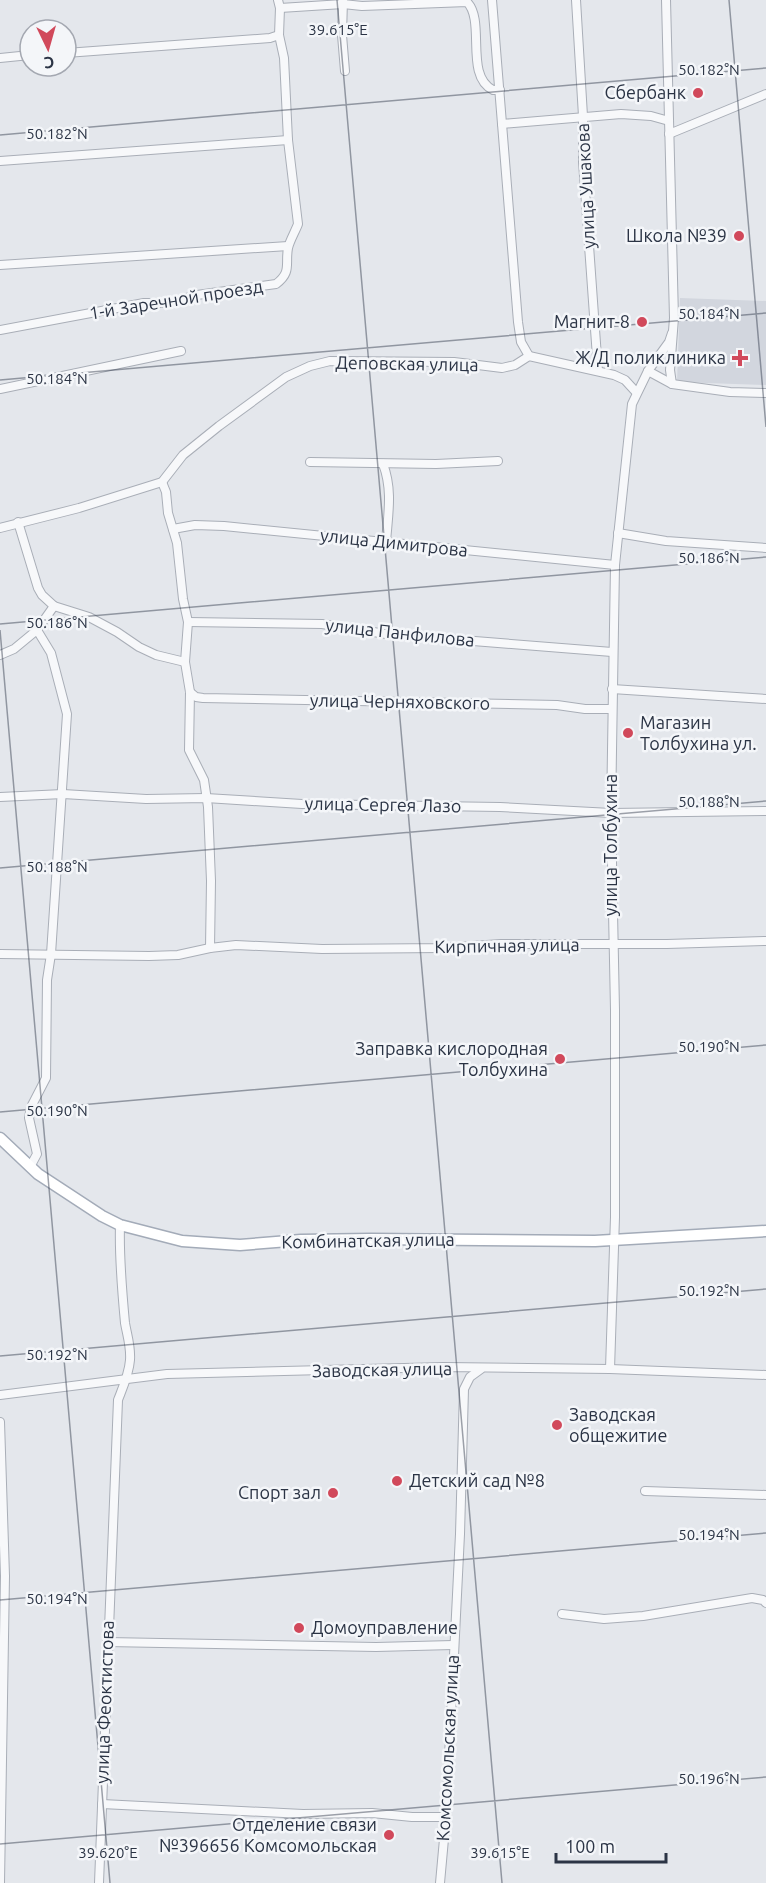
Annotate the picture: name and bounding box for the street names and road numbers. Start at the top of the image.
street label: улица Ушакова [572,123,598,249]
street label: 1-й Заречной проезд [88,275,265,323]
street label: Деповская улица [335,352,479,374]
street label: улица Димитрова [319,524,469,560]
street label: улица Панфилова [324,614,476,650]
street label: улица Черняховского [310,689,490,713]
street label: улица Толбухина [600,774,620,916]
street label: улица Сергея Лазо [304,793,462,815]
street label: Кирпичная улица [434,934,580,956]
street label: Комбинатская улица [281,1228,455,1252]
street label: Заводская улица [312,1358,452,1380]
street label: улица Феоктистова [91,1620,117,1784]
street label: Комсомольская улица [432,1654,462,1842]

